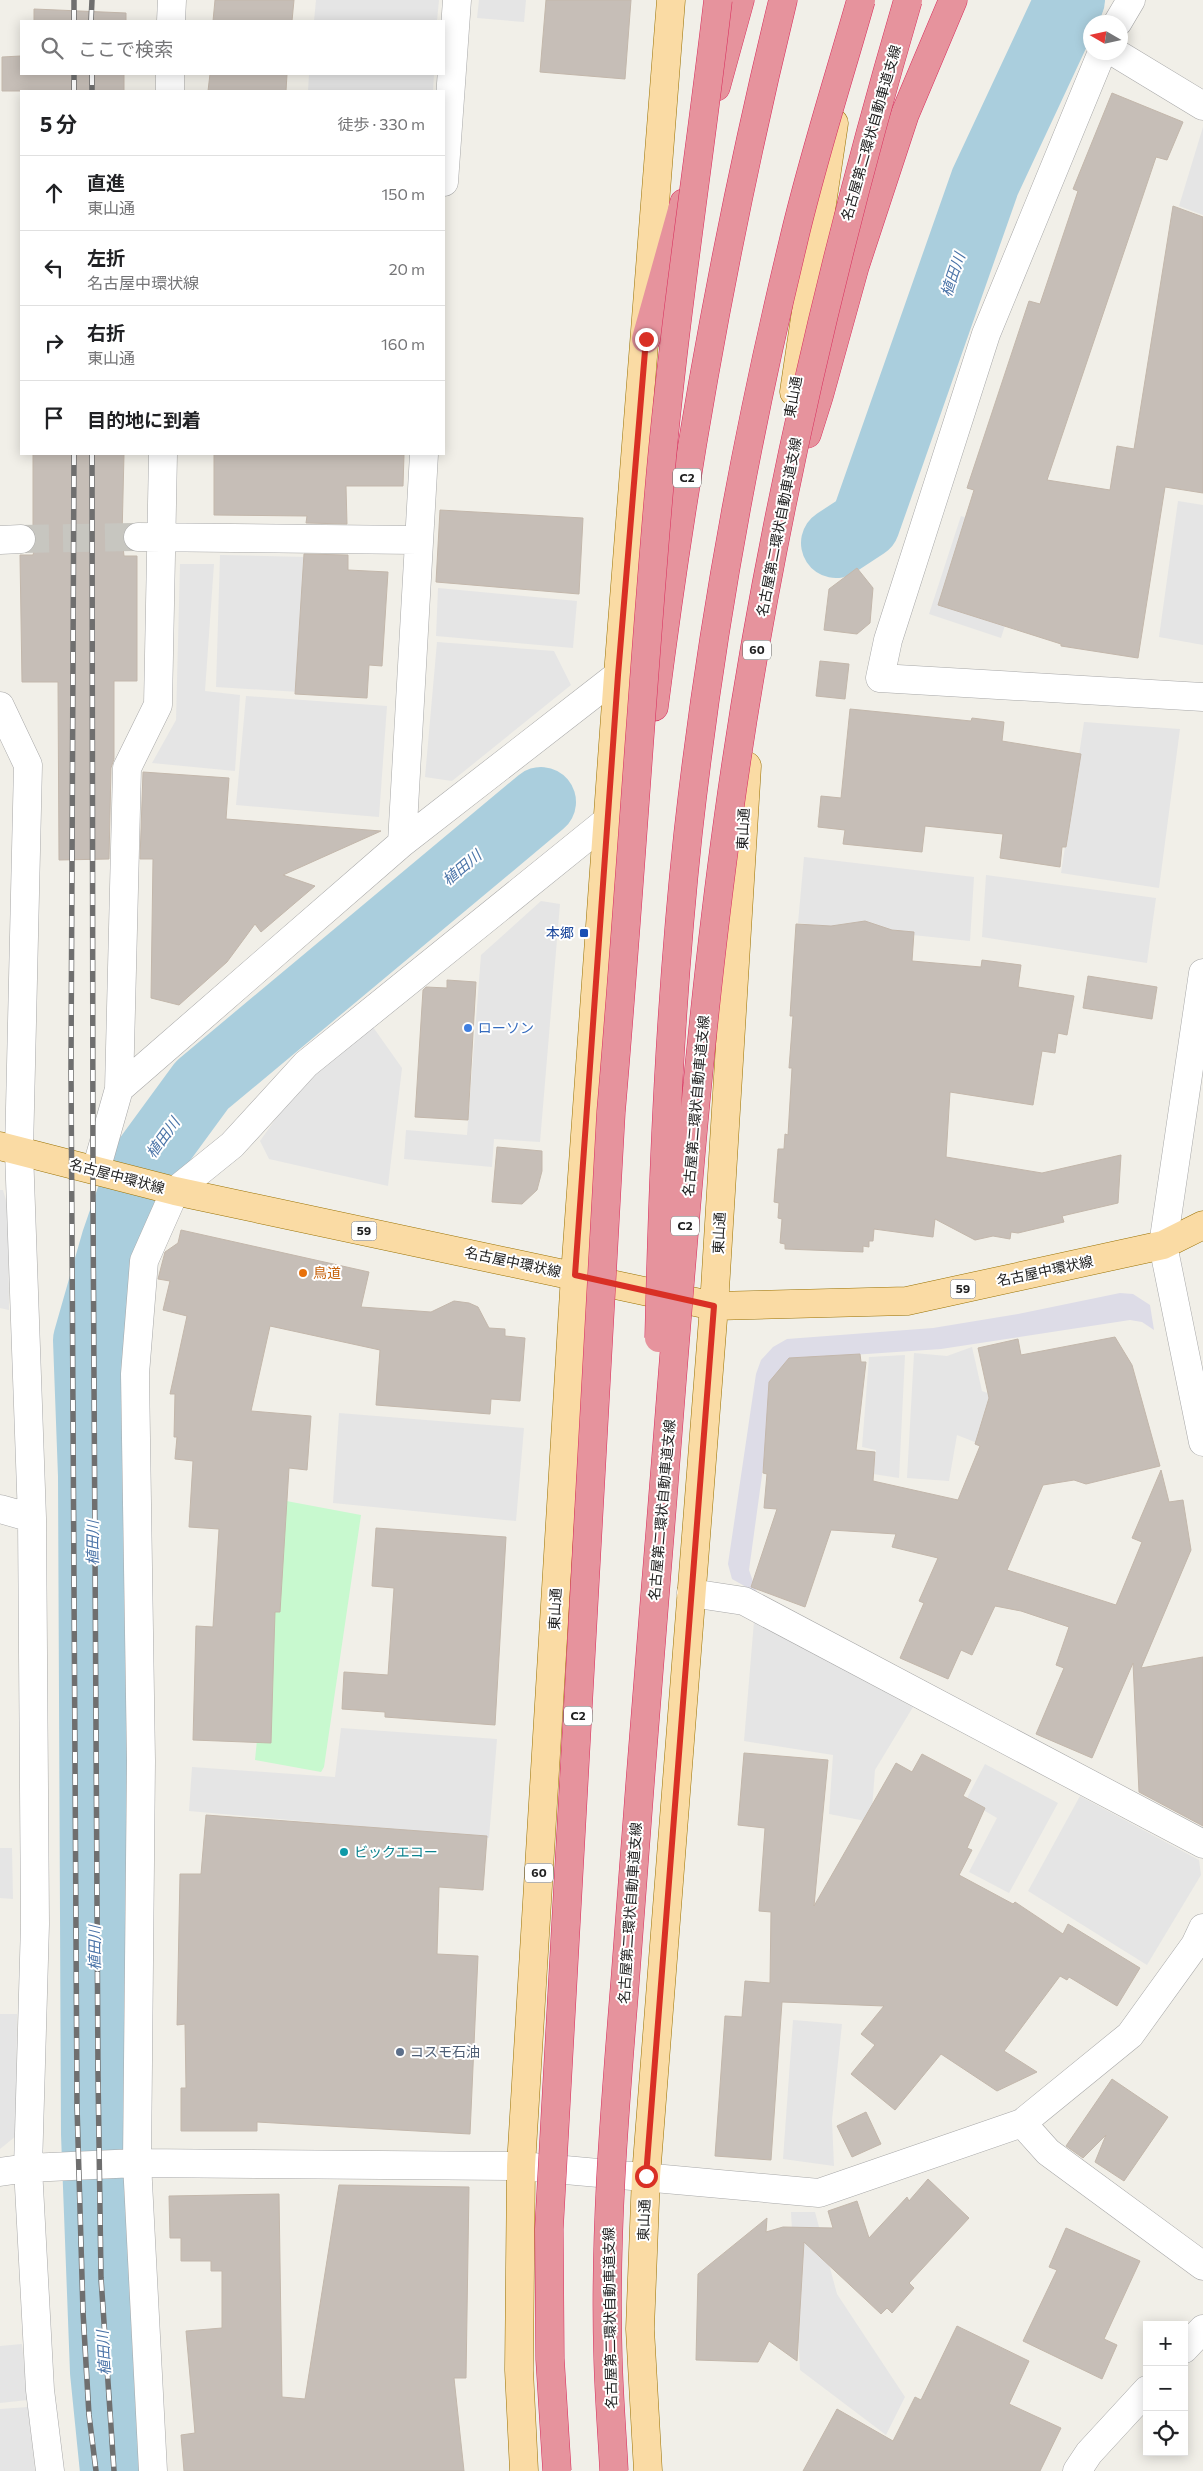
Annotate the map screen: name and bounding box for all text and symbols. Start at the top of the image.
north arrow [1083,15,1128,60]
search box [20,20,445,75]
icon: search [38,34,66,62]
text: ここで検索 [78,37,173,60]
street label: 名古屋第二環状自動車道支線 [837,43,904,223]
text: 5 分 [40,111,77,136]
text: 徒歩 · 330 m [337,114,425,133]
text: 直進 [87,171,125,194]
icon: ahead [40,179,68,207]
text: 150 m [382,184,425,203]
text: 東山通 [87,198,135,217]
text: 左折 [87,246,125,269]
water label: 植田川 [936,249,969,299]
icon: left [40,254,68,282]
text: 20 m [389,259,425,278]
text: 名古屋中環状線 [87,273,199,292]
text: 右折 [87,321,125,344]
route end [635,328,658,351]
icon: right [40,329,68,357]
text: 160 m [381,334,425,353]
text: 東山通 [87,348,135,367]
street label: 東山通 [780,375,805,419]
icon: arrive [40,404,68,432]
text: 目的地に到着 [87,408,201,431]
street label: 名古屋第二環状自動車道支線 [753,436,804,618]
road number: C2 [673,468,701,488]
road number: 60 [743,640,771,660]
street label: 東山通 [733,808,752,850]
water label: 植田川 [438,845,486,889]
place label: 本郷 [546,924,574,941]
marker: 本郷 [578,927,590,939]
street label: 名古屋第二環状自動車道支線 [679,1015,712,1197]
place label: ローソン [478,1019,534,1036]
marker: ローソン [462,1022,474,1034]
water label: 植田川 [142,1112,184,1161]
street label: 名古屋中環状線 [68,1155,167,1196]
street label: 東山通 [709,1212,728,1254]
road number: C2 [671,1216,699,1236]
road number: 59 [352,1222,376,1240]
street label: 名古屋中環状線 [463,1243,563,1280]
street label: 名古屋中環状線 [995,1252,1095,1289]
place label: 鳥道 [313,1264,341,1281]
marker: 鳥道 [297,1267,309,1279]
road number: 59 [950,1280,976,1298]
street label: 名古屋第二環状自動車道支線 [645,1419,678,1601]
water label: 植田川 [83,1519,101,1566]
street label: 東山通 [545,1588,564,1630]
road number: C2 [564,1706,592,1725]
street label: 名古屋第二環状自動車道支線 [615,1822,644,2004]
place label: ビックエコー [354,1843,438,1860]
marker: ビックエコー [338,1846,350,1858]
road number: 60 [525,1864,553,1882]
water label: 植田川 [85,1924,103,1971]
place label: コスモ石油 [410,2043,480,2060]
marker: コスモ石油 [394,2046,406,2058]
route start [635,2165,658,2188]
street label: 東山通 [634,2199,653,2241]
street label: 名古屋第二環状自動車道支線 [599,2227,620,2409]
map controls [1143,2321,1188,2456]
button: + [1143,2321,1188,2366]
water label: 植田川 [93,2328,113,2376]
button: − [1143,2366,1188,2411]
button: locate [1143,2411,1188,2456]

